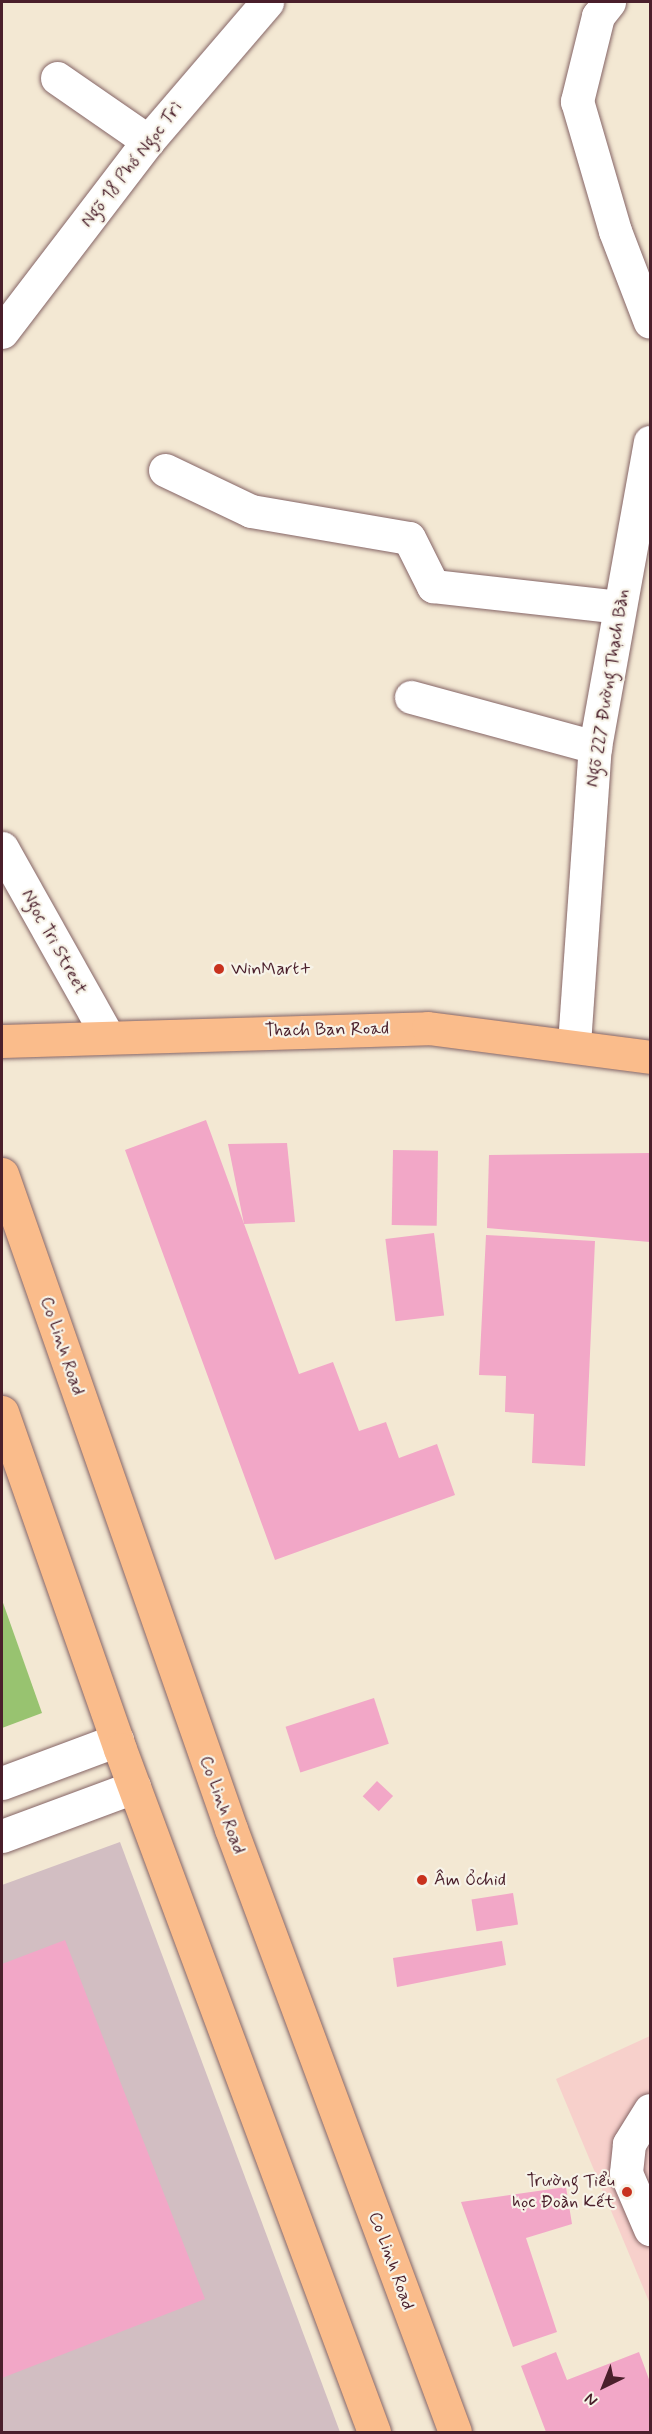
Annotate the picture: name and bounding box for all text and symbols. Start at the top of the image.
street label: Ngõ 18 Phố Ngọc Trì [77,99,187,231]
street label: Ngõ 227 Đường Thạch Bàn [582,588,634,788]
street label: Ngoc Tri Street [16,886,92,998]
place label: WinMart+ [231,958,311,980]
marker: WinMart+ [212,962,226,976]
street label: Thach Ban Road [266,1018,388,1042]
street label: Co Linh Road [36,1295,88,1397]
street label: Co Linh Road [195,1754,249,1856]
place label: Âm Ỏchid [434,1869,506,1891]
marker: Âm Ỏchid [415,1873,429,1887]
place label: Trường Tiểu học Đoàn Kết [512,2171,615,2214]
marker: Trường Tiểu học Đoàn Kết [620,2185,634,2199]
street label: Co Linh Road [364,2210,418,2312]
north arrow [574,2356,634,2416]
text: N [580,2388,602,2411]

